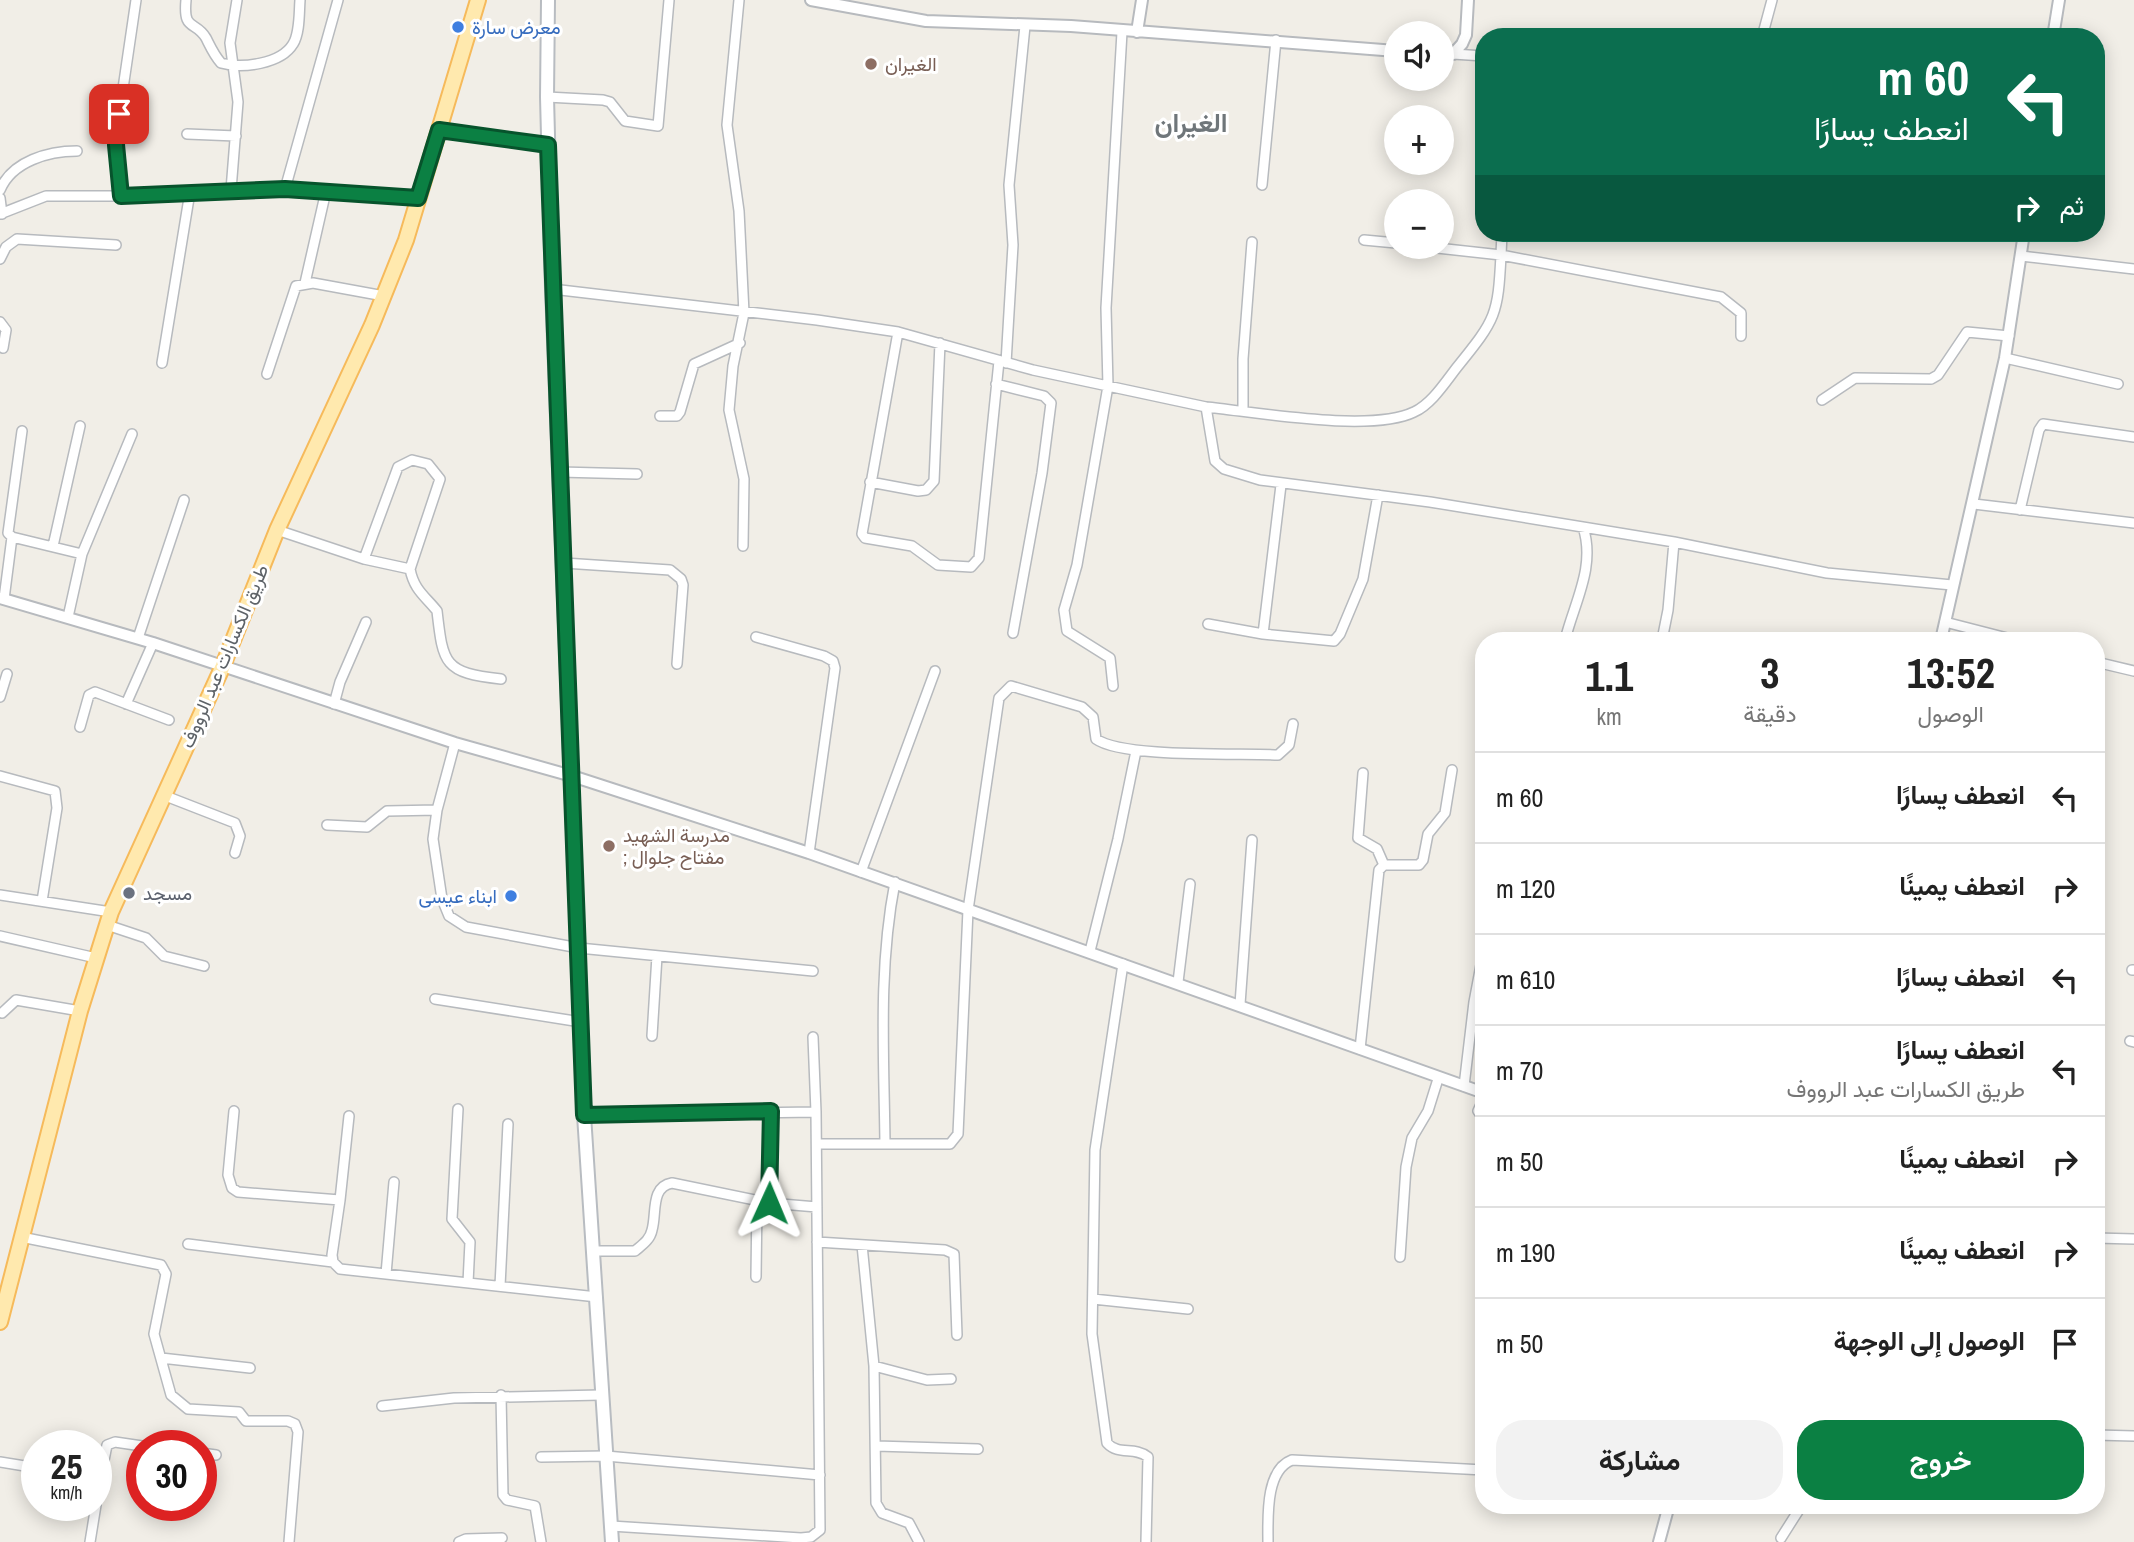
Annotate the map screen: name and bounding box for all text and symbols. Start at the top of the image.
place label: معرض سارة [472,14,561,40]
marker: معرض سارة [450,19,466,35]
map controls [1384,21,1454,259]
button: sound [1384,21,1454,91]
text: 60 m [1877,44,1969,110]
place label: الغيران [885,51,937,77]
marker: الغيران [863,56,879,72]
icon: left [1993,56,2084,147]
pin [89,84,149,144]
icon: arrive [100,95,138,133]
district label: الغيران [1154,105,1228,140]
button: + [1384,105,1454,175]
text: انعطف يسارًا [1814,107,1969,150]
text: ثم [2060,188,2084,223]
button: − [1384,189,1454,259]
icon: right [2008,189,2046,227]
street label: طريق الكسارات عبد الرووف [174,560,274,752]
text: 3 [1760,645,1780,701]
text: 13:52 [1907,645,1995,701]
text: 1.1 [1585,648,1633,704]
text: دقيقة [1743,698,1797,729]
text: الوصول [1918,698,1984,729]
text: km [1597,701,1622,732]
text: انعطف يسارًا [1896,777,2025,812]
icon: left [2046,779,2084,817]
text: 60 m [1496,780,1543,815]
place label: مدرسة الشهيد ; مفتاح جلوال [623,822,730,870]
marker: مدرسة الشهيد ; مفتاح جلوال [601,838,617,854]
text: انعطف يمينًا [1899,868,2025,903]
icon: right [2046,870,2084,908]
text: 120 m [1496,871,1555,906]
place label: مسجد [143,880,192,906]
place label: ابناء عيسى [418,883,497,909]
marker: مسجد [121,885,137,901]
marker: ابناء عيسى [503,888,519,904]
text: انعطف يسارًا [1896,959,2025,994]
icon: left [2046,961,2084,999]
text: 610 m [1496,962,1555,997]
text: انعطف يسارًا [1896,1032,2025,1067]
icon: left [2046,1052,2084,1090]
text: 70 m [1496,1053,1543,1088]
text: طريق الكسارات عبد الرووف [1787,1073,2025,1104]
text: انعطف يمينًا [1899,1141,2025,1176]
icon: right [2046,1143,2084,1181]
text: 50 m [1496,1144,1543,1179]
position arrow [732,1166,806,1240]
text: انعطف يمينًا [1899,1232,2025,1267]
icon: right [2046,1234,2084,1272]
text: 190 m [1496,1235,1555,1270]
text: الوصول إلى الوجهة [1833,1323,2025,1358]
icon: arrive [2046,1325,2084,1363]
text: 50 m [1496,1326,1543,1361]
button: مشاركة [1496,1420,1783,1500]
button: خروج [1797,1420,2084,1500]
speed limit sign: 30 [126,1430,217,1521]
text: 25 [51,1443,82,1490]
text: km/h [51,1480,83,1505]

